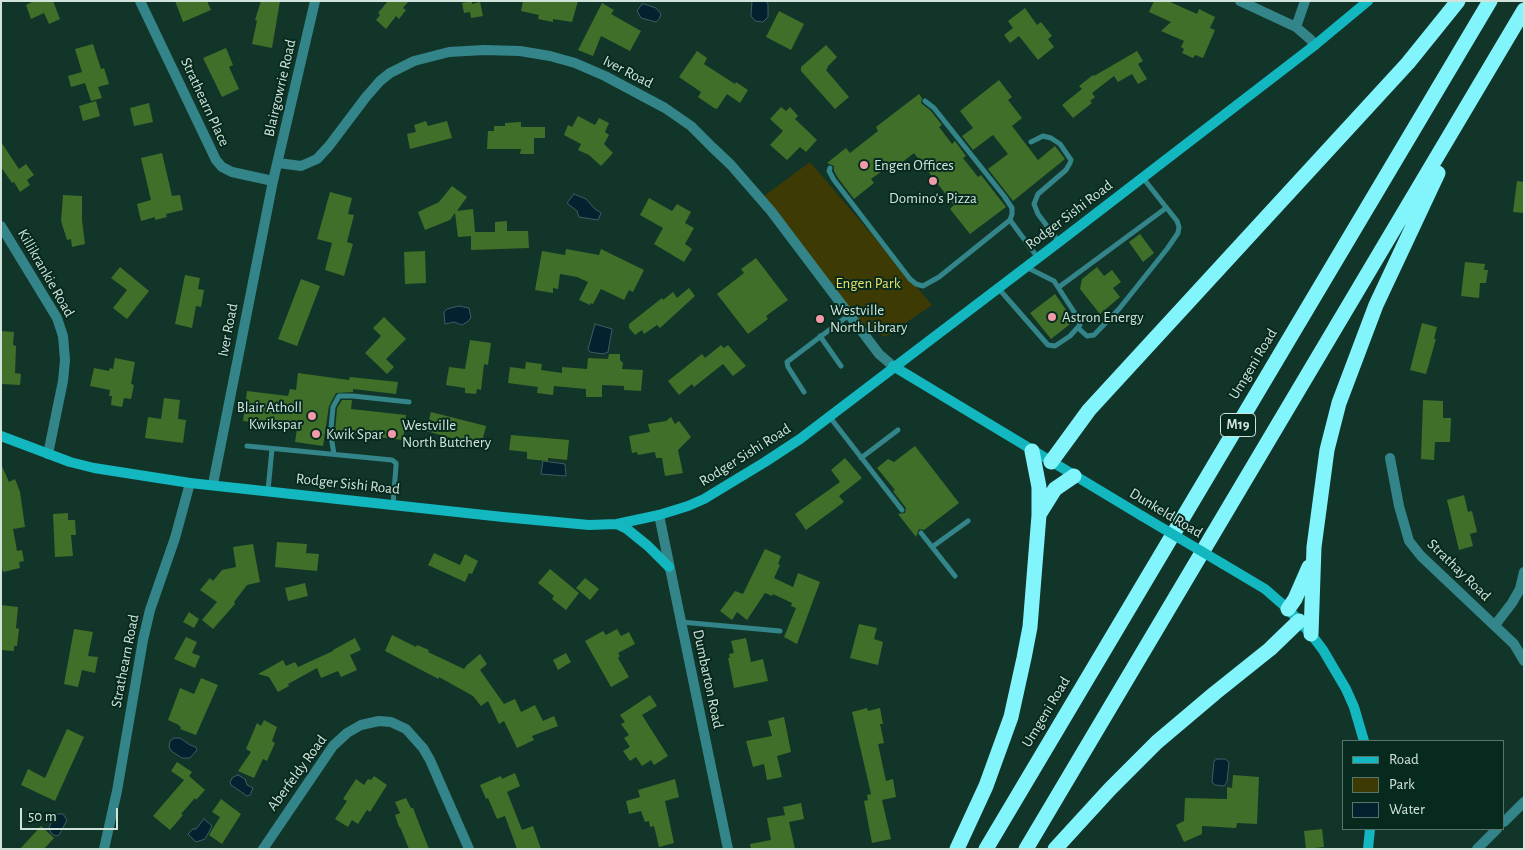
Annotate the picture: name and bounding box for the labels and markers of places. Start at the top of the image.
place label: Engen Offices [874,156,954,174]
marker: Engen Offices [858,159,870,171]
marker: Domino's Pizza [927,175,939,187]
place label: Domino's Pizza [889,189,977,207]
place label: Westville North Library [830,301,907,336]
place label: Astron Energy [1062,308,1144,326]
marker: Astron Energy [1046,311,1058,323]
marker: Westville North Library [814,313,826,325]
place label: Blair Atholl Kwikspar [237,398,302,433]
marker: Blair Atholl Kwikspar [306,410,318,422]
place label: Westville North Butchery [402,416,491,451]
place label: Kwik Spar [326,425,383,443]
marker: Kwik Spar [310,428,322,440]
marker: Westville North Butchery [386,428,398,440]

